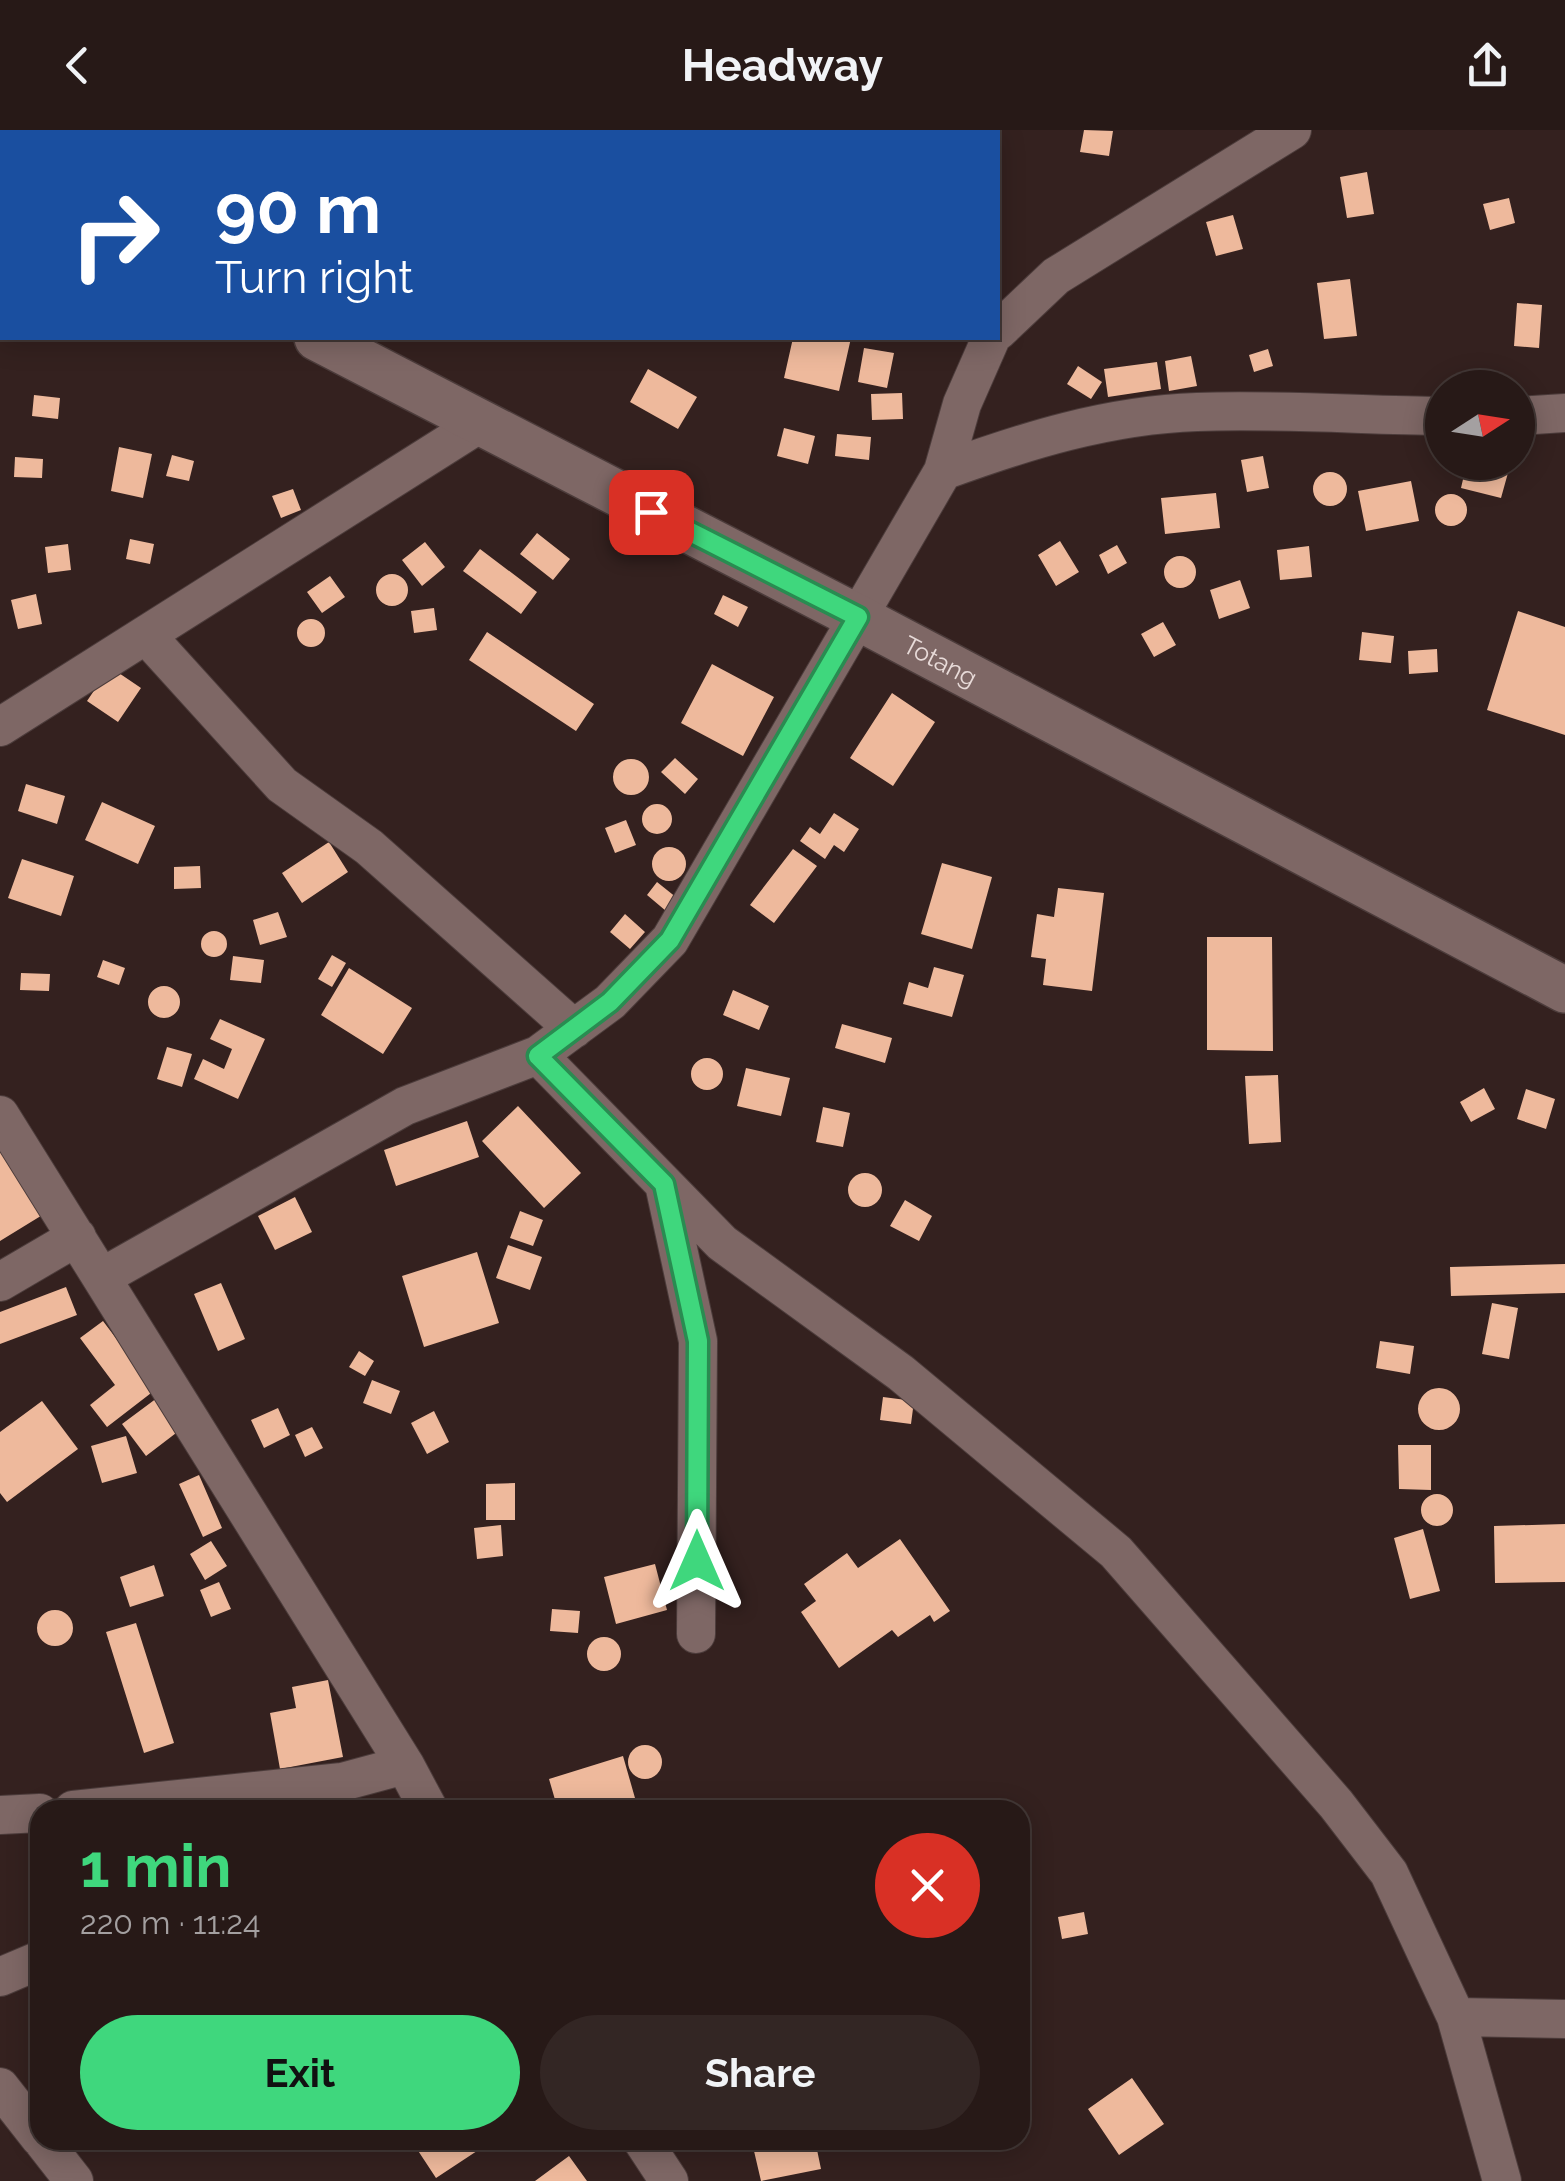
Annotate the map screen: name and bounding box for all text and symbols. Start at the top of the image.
icon: back [50,38,105,93]
icon: share [1460,38,1515,93]
text: Headway [682,39,883,92]
text: 90 m [215,167,381,249]
icon: right [50,170,180,300]
text: Turn right [215,251,413,304]
north arrow [1425,370,1535,480]
map controls [1425,370,1535,480]
pin [609,470,694,555]
icon: arrive [624,485,679,540]
street label: Totang [898,629,982,693]
position arrow [645,1509,749,1613]
text: 1 min [80,1831,231,1901]
button: close [875,1833,980,1938]
text: 220 m · 11:24 [80,1904,260,1941]
button: Exit [80,2015,520,2130]
button: Share [540,2015,980,2130]

